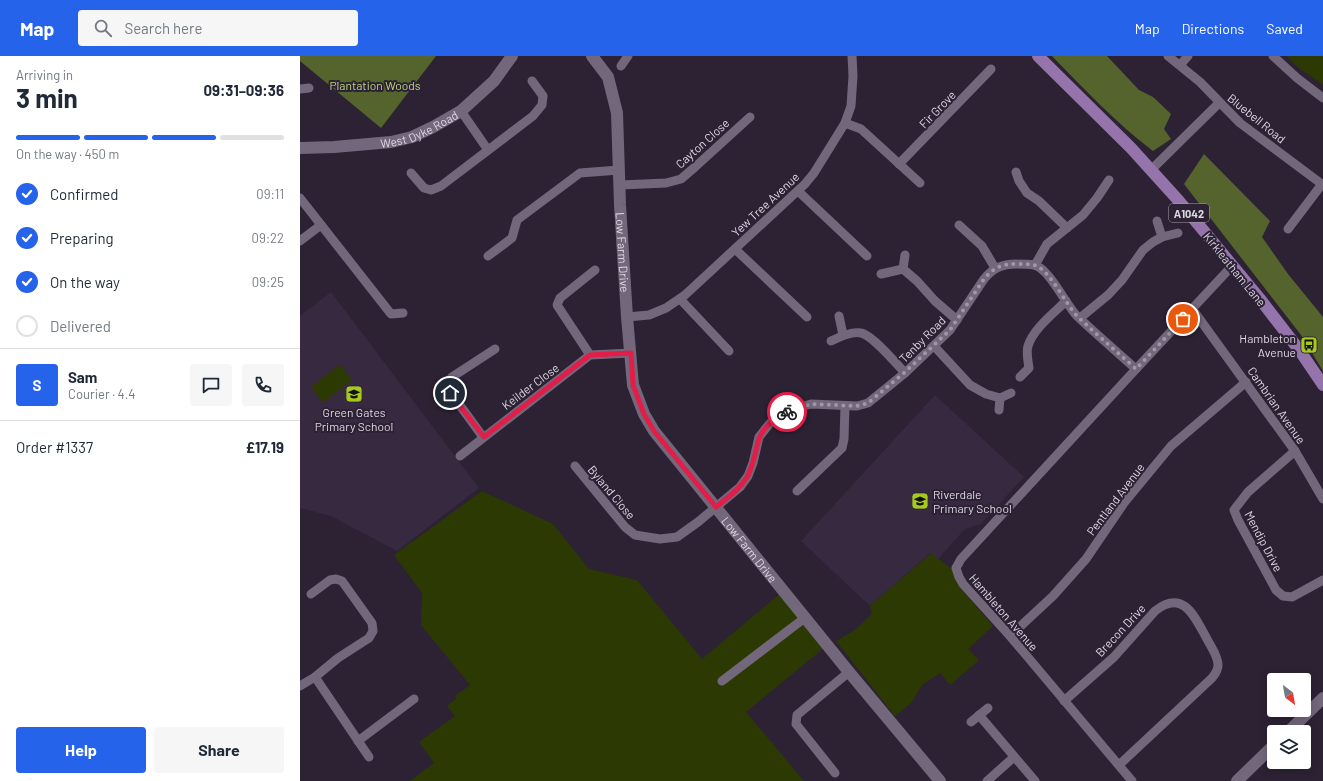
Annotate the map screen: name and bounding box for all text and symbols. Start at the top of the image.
search box [78,10,358,46]
text: Map [20,17,54,40]
icon: search [92,17,114,39]
text: Search here [124,19,202,37]
text: Map [1135,20,1160,37]
text: Directions [1182,20,1244,37]
text: Saved [1266,20,1303,37]
text: Arriving in [16,67,73,83]
park label: Plantation Woods [329,78,421,92]
text: 09:31–09:36 [203,81,284,99]
text: 3 min [16,82,78,113]
street label: Fir Grove [916,87,958,131]
street label: Bluebell Road [1225,90,1289,146]
street label: West Dyke Road [380,107,460,150]
street label: Cayton Close [672,115,732,171]
text: On the way · 450 m [16,146,119,162]
street label: Yew Tree Avenue [728,169,802,239]
icon: check [16,183,38,205]
text: Confirmed [50,185,118,203]
text: 09:11 [256,186,284,202]
road number: A1042 [1169,204,1209,222]
street label: Low Farm Drive [613,212,632,293]
icon: check [16,227,38,249]
text: Preparing [50,229,114,247]
street label: Kirkleatham Lane [1201,229,1269,309]
text: 09:22 [252,230,284,246]
icon: check [16,271,38,293]
text: On the way [50,273,120,291]
text: 09:25 [252,274,284,290]
pin [1166,302,1200,336]
icon: bag [1172,308,1194,330]
street label: Tenby Road [896,313,948,365]
text: Delivered [50,317,111,335]
place label: Hambleton Avenue [1239,331,1296,359]
bus stop icon: Hambleton Avenue [1299,335,1319,355]
street label: Keilder Close [499,360,561,412]
button: chat [190,364,232,406]
button: phone [242,364,284,406]
street label: Cambrian Avenue [1245,364,1309,446]
text: Sam [68,368,97,386]
text: S [33,376,41,394]
pin [433,376,467,410]
icon: home [439,382,461,404]
school or university icon: Green Gates Primary School [344,384,364,404]
text: Courier · 4.4 [68,386,136,402]
courier [767,392,807,432]
icon: bike [776,401,798,423]
place label: Green Gates Primary School [315,405,393,433]
text: Order #1337 [16,438,93,456]
text: £17.19 [246,438,284,456]
street label: Pentland Avenue [1083,460,1147,538]
street label: Byland Close [585,462,639,522]
place label: Riverdale Primary School [933,487,1012,515]
school or university icon: Riverdale Primary School [910,491,930,511]
street label: Mendip Drive [1242,508,1286,574]
street label: Low Farm Drive [719,514,780,585]
street label: Hambleton Avenue [967,571,1041,653]
street label: Brecon Drive [1092,601,1148,659]
north arrow [1267,673,1311,717]
map controls [1267,673,1311,769]
button: layers [1267,725,1311,769]
button: Help [16,727,146,773]
button: Share [154,727,284,773]

